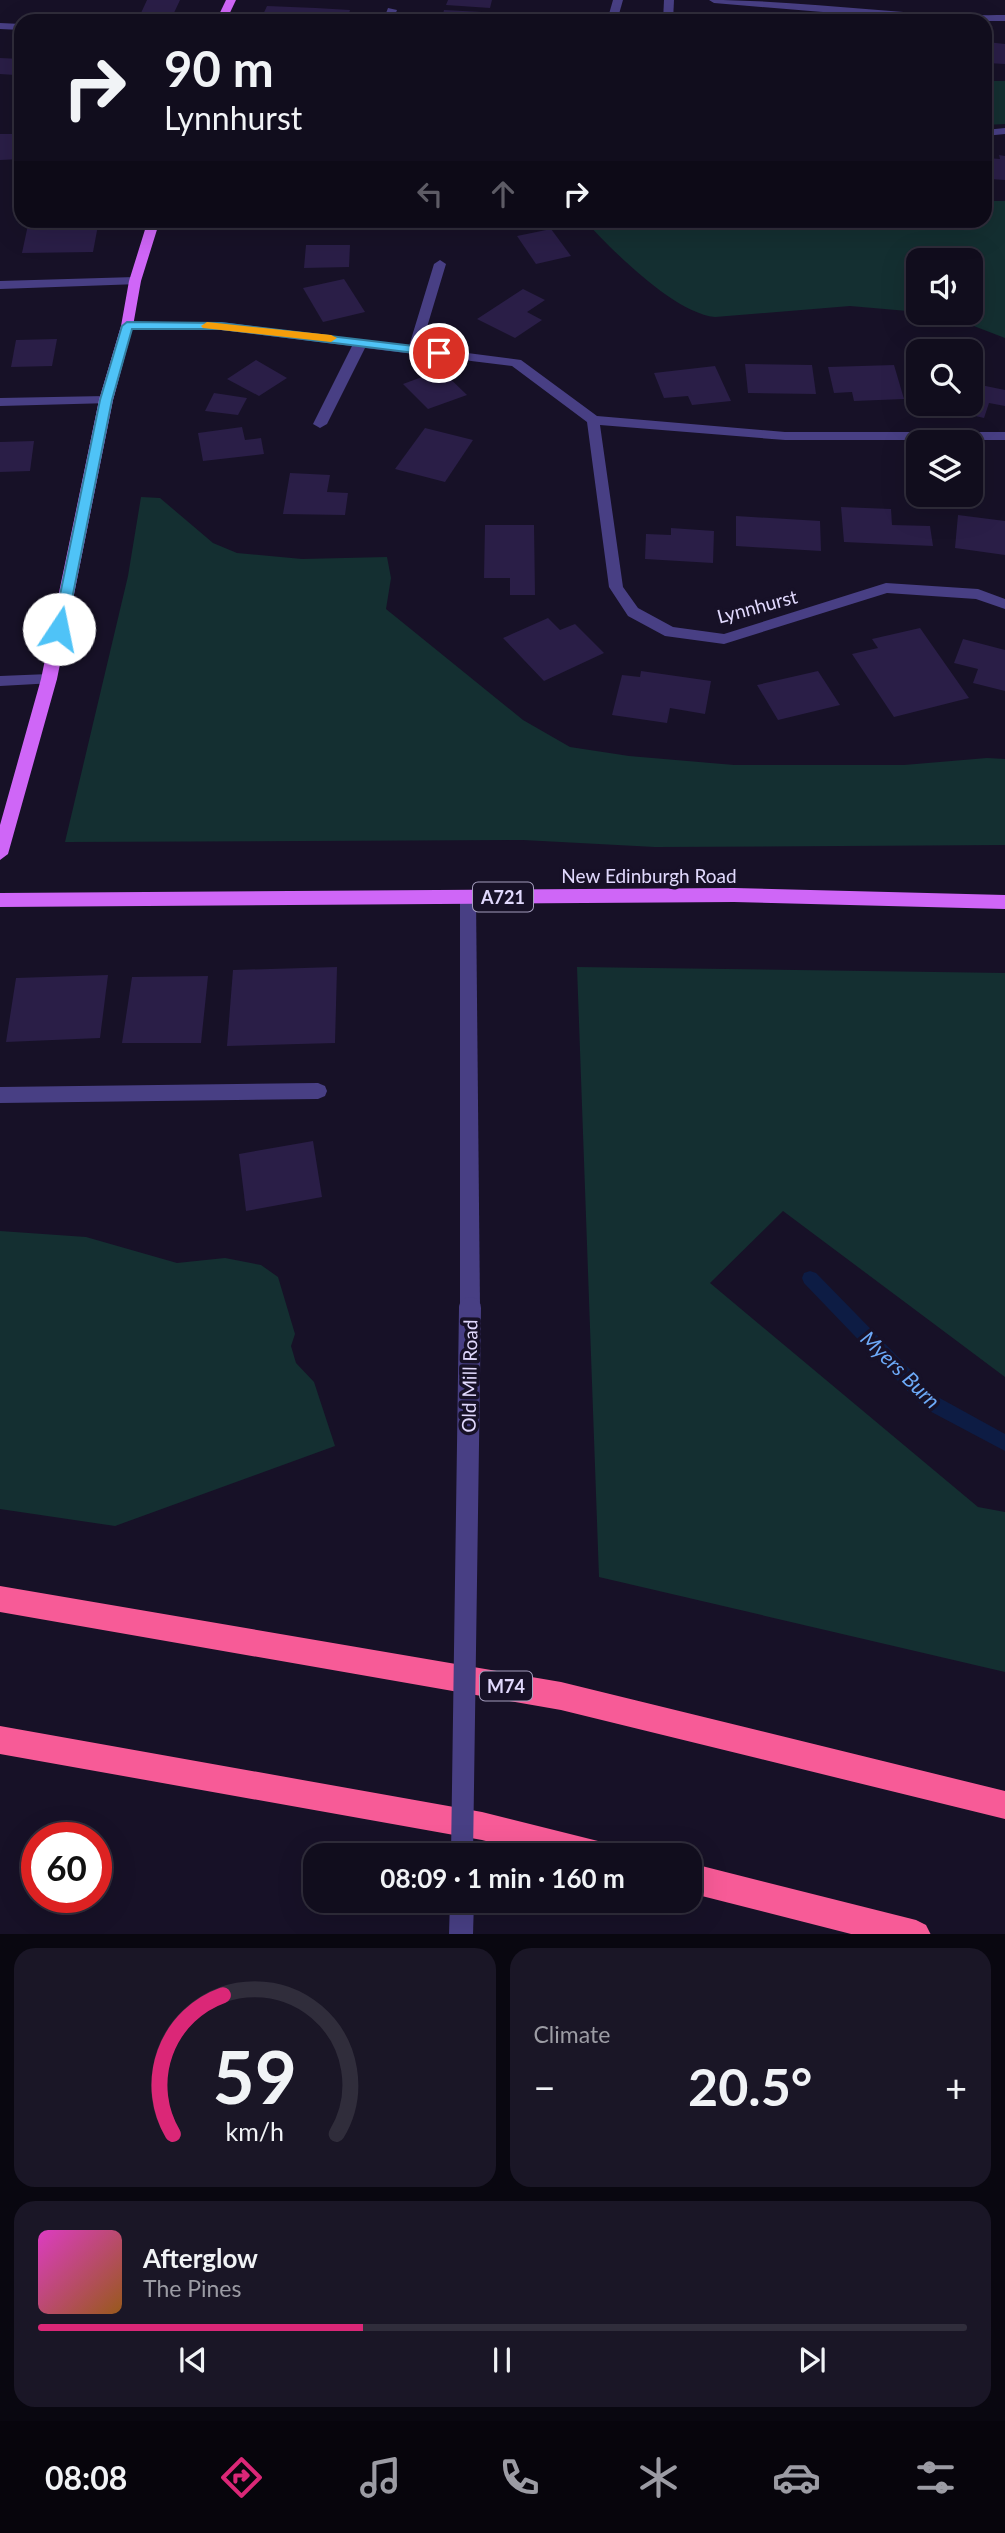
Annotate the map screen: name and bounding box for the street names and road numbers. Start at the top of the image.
street label: Lynnhurst [714,584,800,628]
street label: New Edinburgh Road [561,864,737,887]
road number: A721 [473,882,533,912]
street label: Old Mill Road [457,1319,481,1433]
road number: M74 [480,1672,532,1700]

